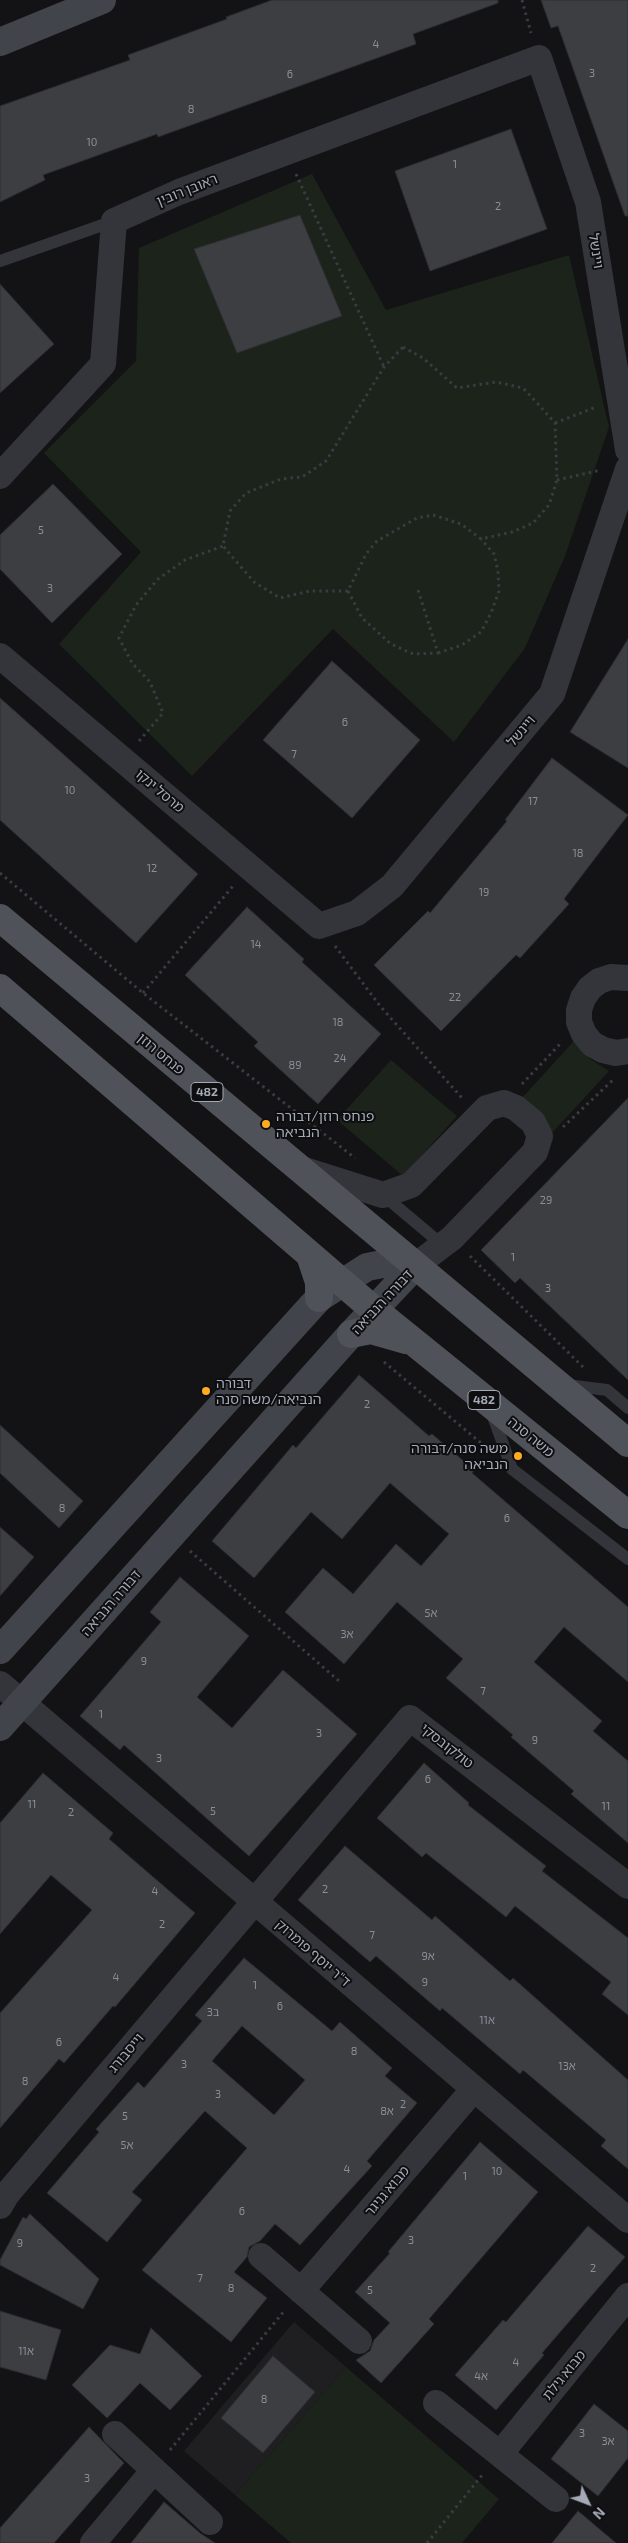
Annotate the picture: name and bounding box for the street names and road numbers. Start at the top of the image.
street label: ראובן רובין [154,170,220,210]
street label: ויינשל [585,232,607,270]
street label: ויינשל [503,712,539,750]
street label: מרסל ינקו [132,766,188,816]
street label: פנחס רוזן [134,1030,188,1078]
road number: 482 [191,1082,223,1102]
street label: דבורה הנביאה [348,1266,416,1338]
road number: 482 [468,1390,500,1410]
street label: משה סנה [505,1413,557,1461]
street label: דבורה הנביאה [78,1566,144,1640]
street label: טולקובסקי [417,1720,477,1772]
street label: ד"ר יוסף פומרוק [272,1916,354,1990]
street label: וייסבורג [105,2030,147,2076]
street label: מבוא גניגר [361,2162,413,2220]
street label: מבוא גילת [539,2347,589,2403]

